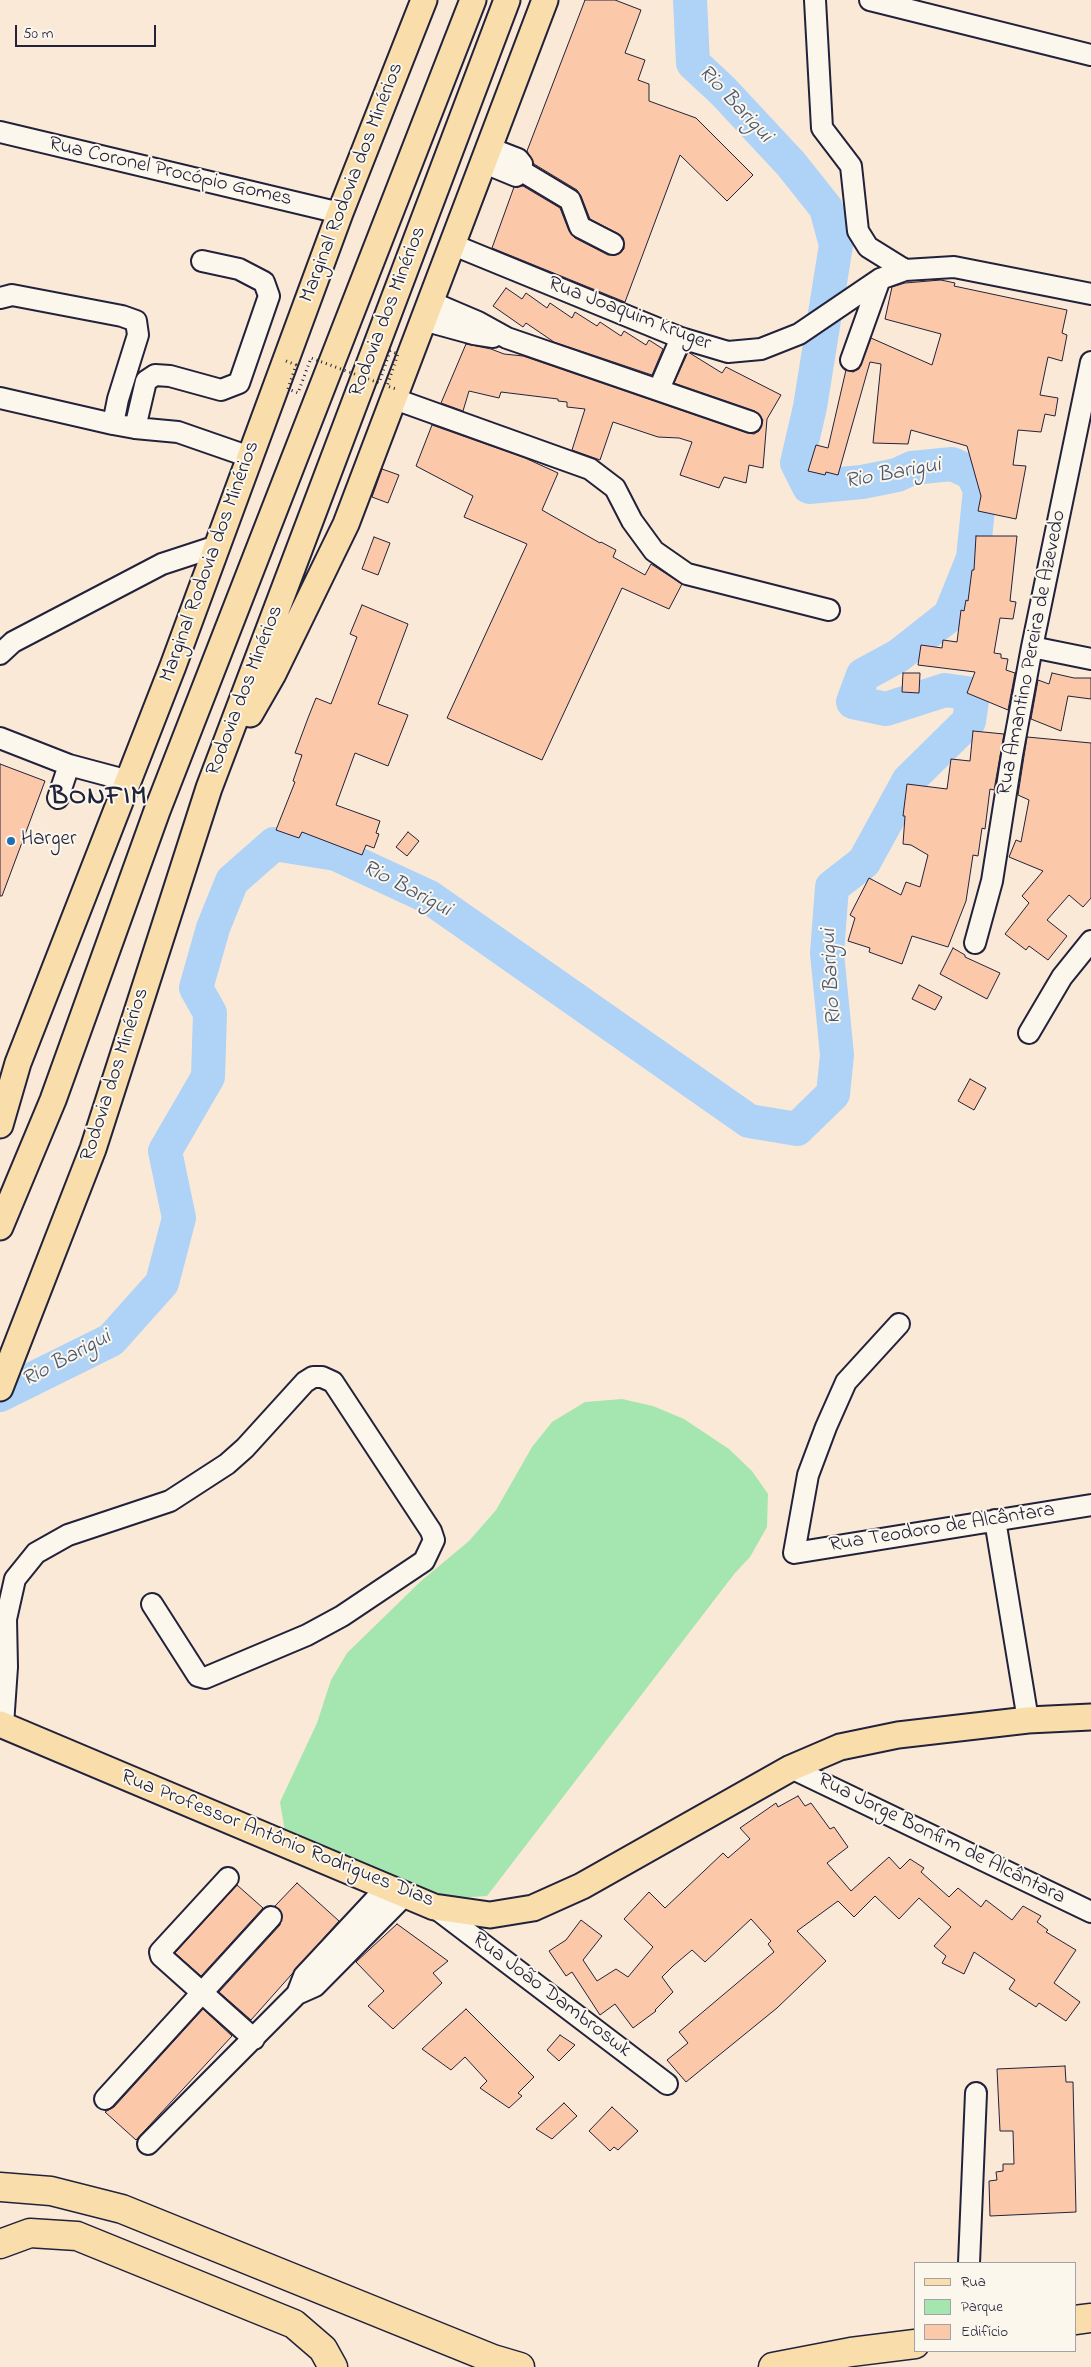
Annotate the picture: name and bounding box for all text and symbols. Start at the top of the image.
scale bar [18,15,159,47]
text: 50 m [23,23,53,45]
street label: Marginal Rodovia dos Minérios [296,60,410,306]
water label: Rio Barigui [691,61,777,149]
street label: Rua Coronel Procópio Gomes [46,133,294,213]
street label: Rodovia dos Minérios [345,223,433,401]
street label: Rua Joaquim Kruger [544,272,714,358]
street label: Marginal Rodovia dos Minérios [156,438,266,686]
water label: Rio Barigui [843,454,943,496]
street label: Rua Amantino Pereira de Azevedo [993,508,1073,798]
street label: Rodovia dos Minérios [202,602,290,780]
district label: BONFIM [50,783,148,815]
place label: Harger [21,828,76,854]
marker: Harger [5,835,17,847]
water label: Rio Barigui [357,856,455,924]
water label: Rio Barigui [817,928,849,1026]
street label: Rodovia dos Minérios [76,985,156,1165]
water label: Rio Barigui [18,1326,116,1394]
street label: Rua Teodoro de Alcântara [827,1499,1057,1559]
street label: Rua Professor Antônio Rodrigues Dias [117,1765,437,1915]
street label: Rua Jorge Bonfim de Alcântara [813,1769,1069,1911]
street label: Rua João Dambroswk [466,1928,636,2064]
legend [914,2262,1076,2352]
text: Rua [961,2271,986,2293]
text: Parque [961,2296,1003,2318]
text: Edifício [961,2321,1008,2343]

